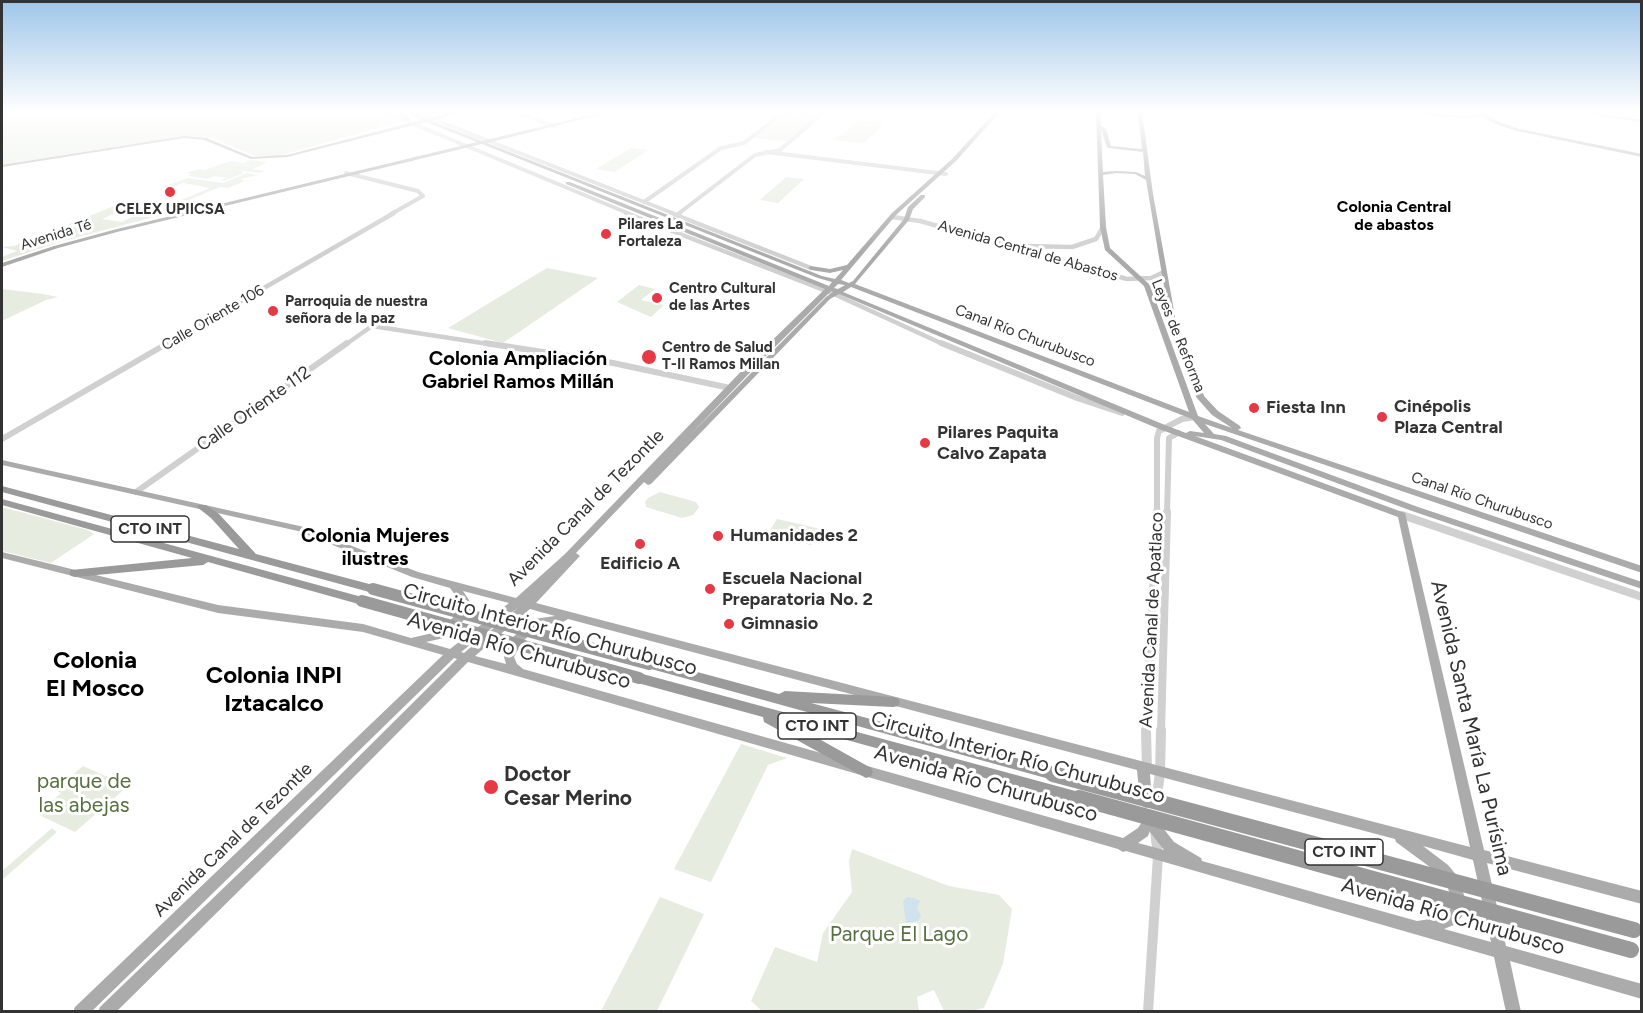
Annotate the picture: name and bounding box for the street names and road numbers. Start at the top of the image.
street label: Avenida Té [18,216,94,254]
street label: Avenida Central de Abastos [936,217,1120,285]
street label: Leyes de Reforma [1147,277,1209,395]
street label: Calle Oriente 106 [158,281,268,355]
street label: Canal Río Churubusco [952,301,1098,371]
street label: Calle Oriente 112 [193,362,315,456]
street label: Avenida Canal de Tezontle [503,425,669,591]
street label: Canal Río Churubusco [1409,468,1555,534]
street label: Avenida Canal de Apatlaco [1136,512,1168,728]
road number: CTO INT [111,516,189,542]
street label: Avenida Santa María La Purísima [1425,578,1517,878]
street label: Circuito Interior Río Churubusco [400,579,700,681]
street label: Avenida Río Churubusco [404,607,634,695]
street label: Circuito Interior Río Churubusco [868,707,1168,809]
road number: CTO INT [778,713,856,739]
street label: Avenida Río Churubusco [871,740,1101,828]
street label: Avenida Canal de Tezontle [149,758,317,922]
road number: CTO INT [1305,839,1383,865]
street label: Avenida Río Churubusco [1338,873,1568,961]

